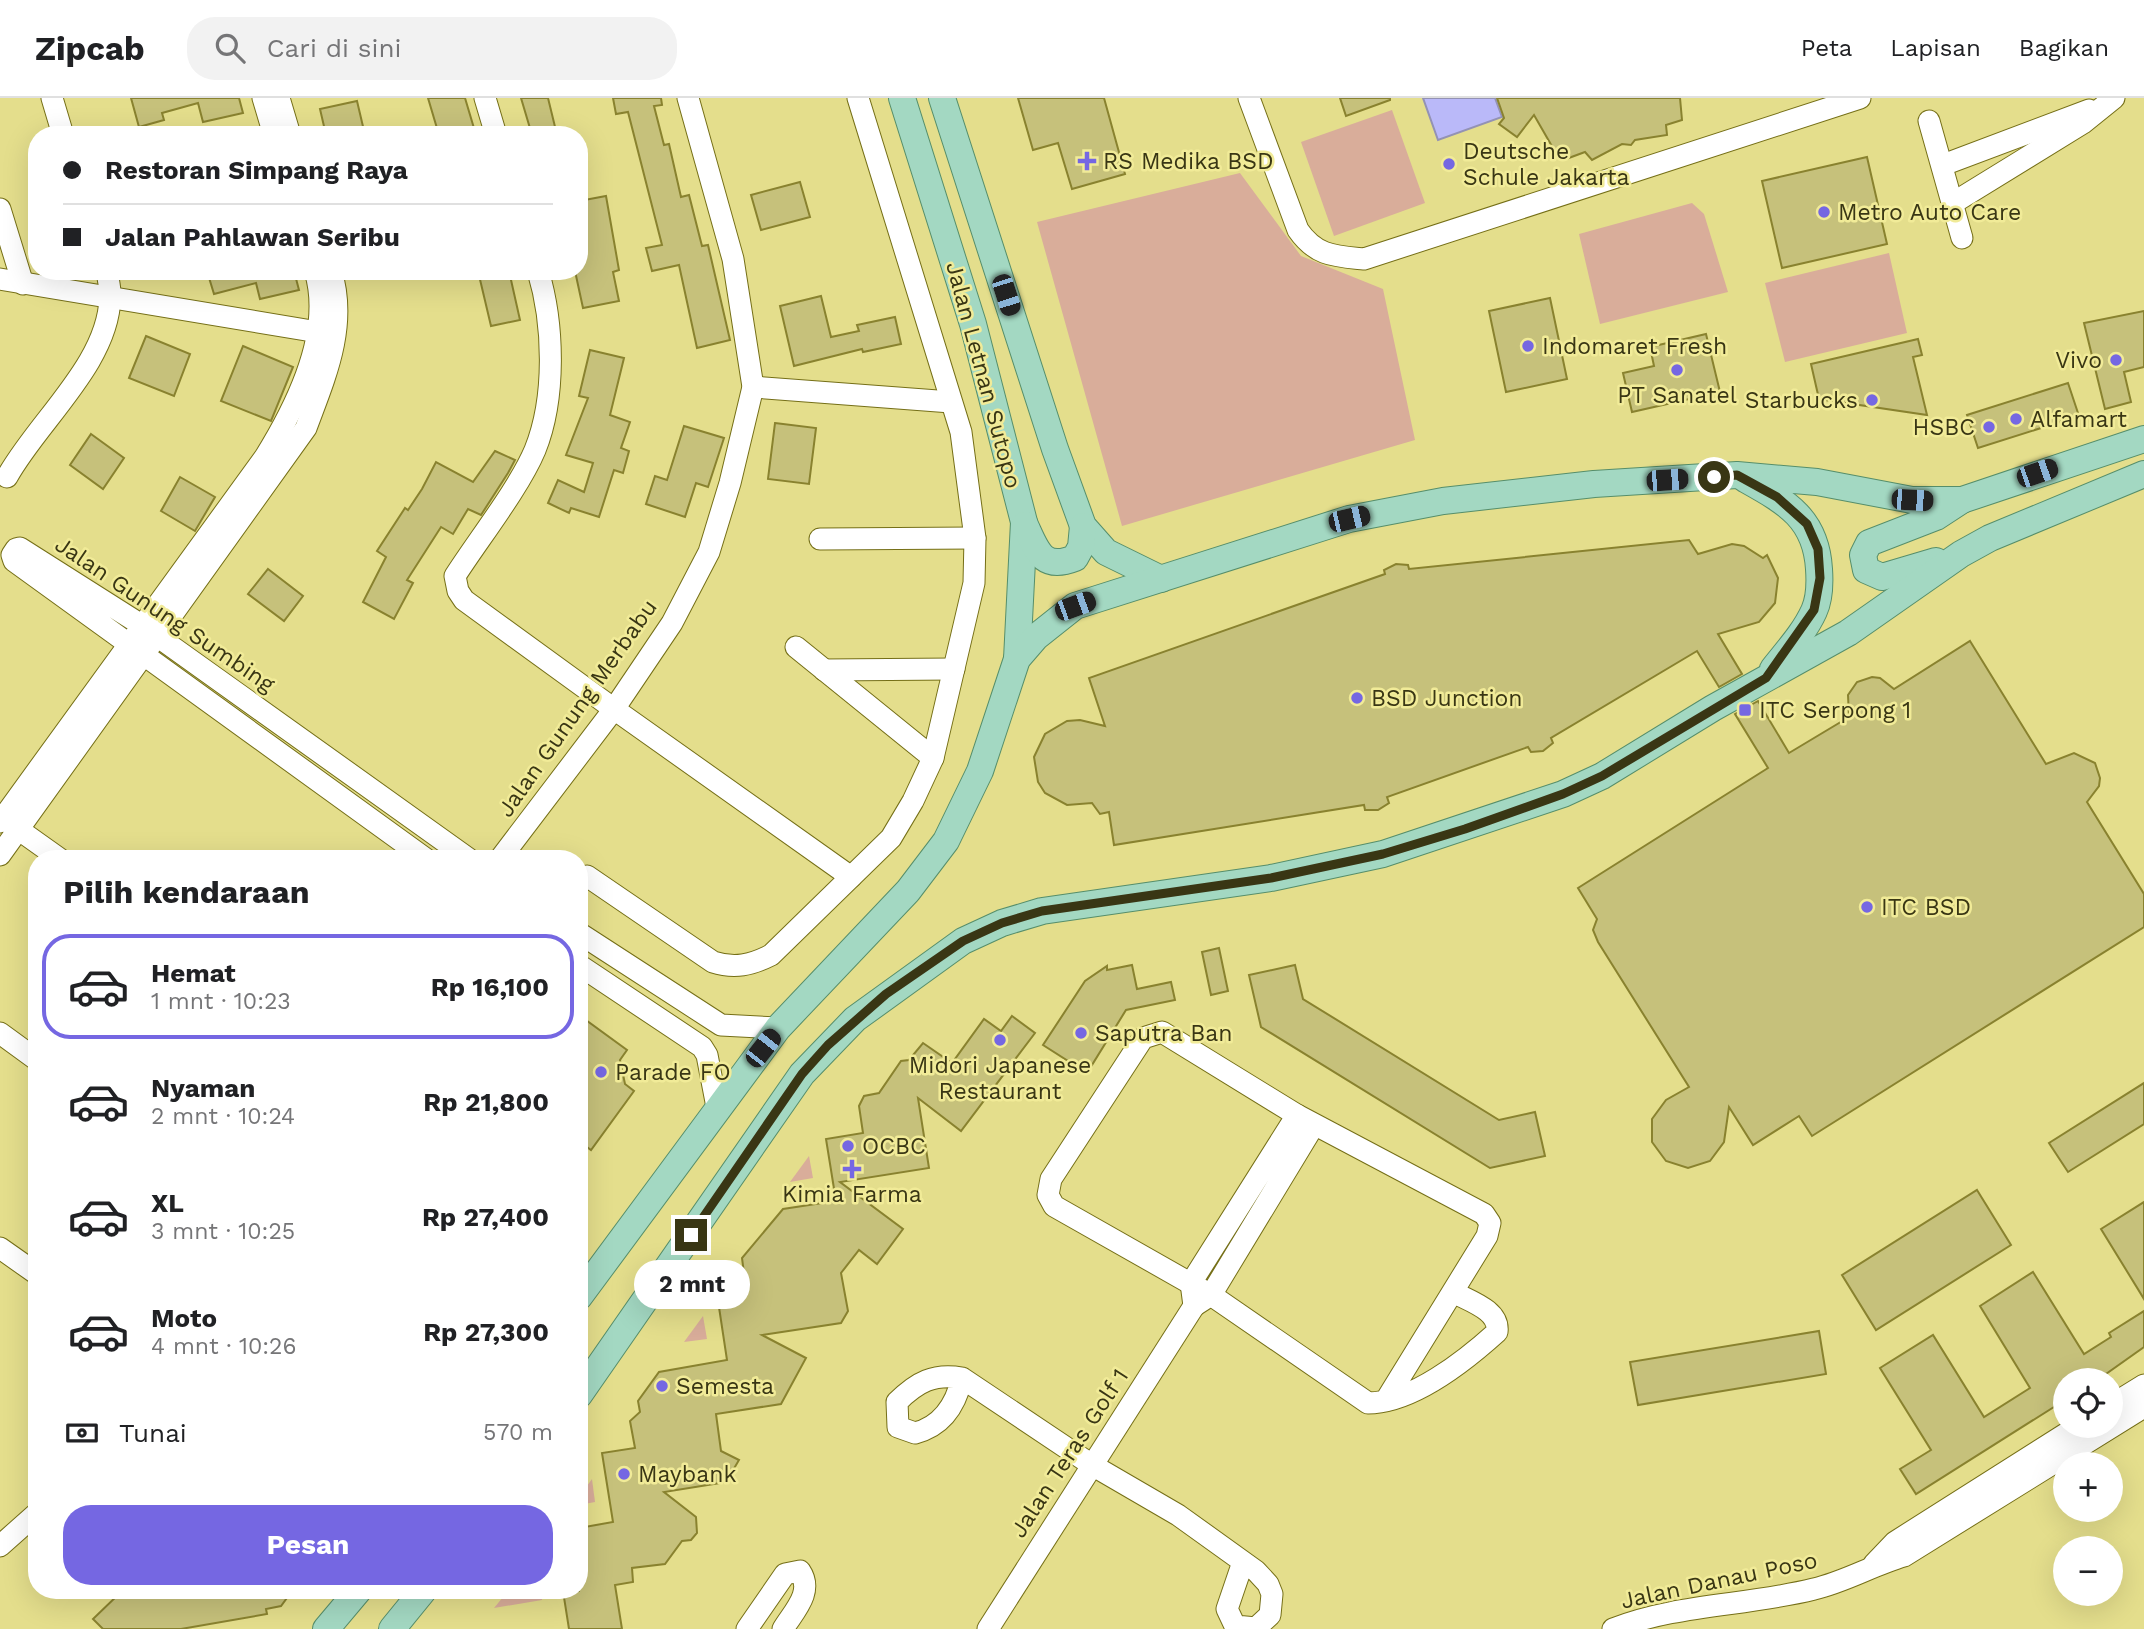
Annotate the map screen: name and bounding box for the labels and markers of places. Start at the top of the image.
place label: Deutsche Schule Jakarta [1463,138,1629,191]
place label: RS Medika BSD [1103,148,1274,175]
marker: RS Medika BSD [1077,151,1097,171]
marker: Deutsche Schule Jakarta [1441,156,1457,172]
place label: Metro Auto Care [1838,199,2021,226]
marker: Metro Auto Care [1816,204,1832,220]
place label: Indomaret Fresh [1542,333,1727,360]
marker: Indomaret Fresh [1520,338,1536,354]
place label: Vivo [2055,347,2102,374]
marker: Vivo [2108,352,2124,368]
marker: PT Sanatel [1669,362,1685,378]
place label: PT Sanatel [1617,382,1737,409]
place label: Starbucks [1745,387,1858,414]
marker: Starbucks [1864,392,1880,408]
place label: Alfamart [2030,406,2127,433]
marker: Alfamart [2008,411,2024,427]
place label: HSBC [1913,414,1975,441]
marker: HSBC [1981,419,1997,435]
place label: BSD Junction [1371,685,1523,712]
marker: BSD Junction [1349,690,1365,706]
place label: ITC Serpong 1 [1759,697,1911,724]
marker: ITC Serpong 1 [1737,702,1753,718]
place label: ITC BSD [1881,894,1971,921]
marker: ITC BSD [1859,899,1875,915]
place label: Saputra Ban [1095,1020,1232,1047]
marker: Saputra Ban [1073,1025,1089,1041]
marker: Midori Japanese Restaurant [992,1032,1008,1048]
place label: Midori Japanese Restaurant [909,1052,1091,1105]
place label: Parade FO [615,1059,731,1086]
marker: Parade FO [593,1064,609,1080]
place label: OCBC [862,1133,926,1160]
marker: OCBC [840,1138,856,1154]
marker: Kimia Farma [844,1161,860,1177]
place label: Kimia Farma [782,1181,922,1208]
place label: Semesta [676,1373,774,1400]
marker: Semesta [654,1378,670,1394]
place label: Maybank [638,1461,736,1488]
marker: Maybank [616,1466,632,1482]

